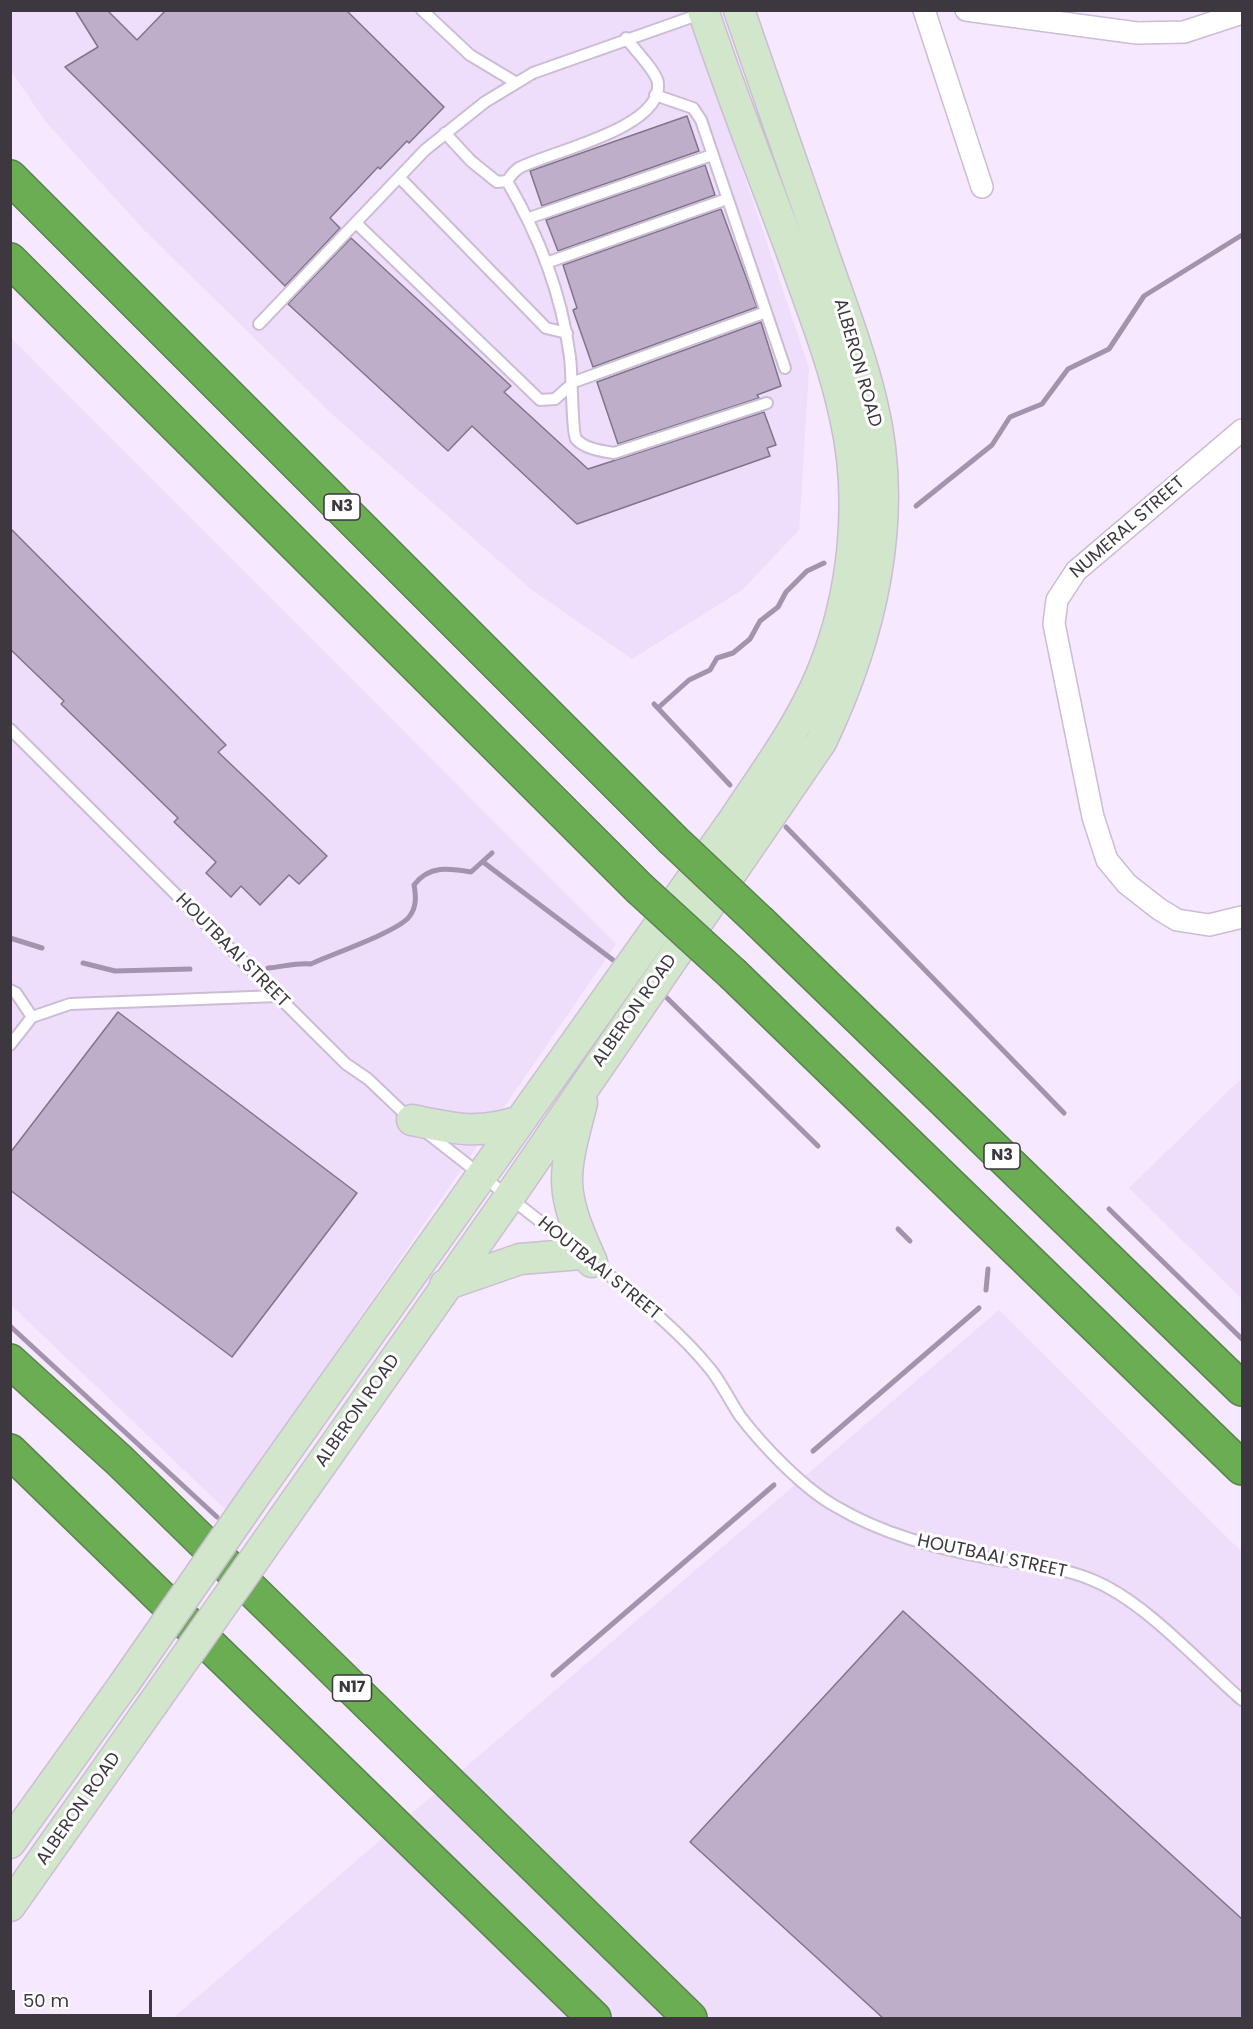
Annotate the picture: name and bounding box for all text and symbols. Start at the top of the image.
street label: ALBERON ROAD [828,296,886,430]
street label: NUMERAL STREET [1066,472,1190,584]
road number: N3 [324,494,360,520]
street label: HOUTBAAI STREET [170,889,294,1013]
street label: ALBERON ROAD [588,950,682,1072]
road number: N3 [984,1143,1020,1169]
street label: HOUTBAAI STREET [533,1213,665,1325]
street label: ALBERON ROAD [311,1350,405,1472]
street label: HOUTBAAI STREET [915,1531,1069,1583]
road number: N17 [332,1675,372,1701]
street label: ALBERON ROAD [32,1748,126,1870]
scale bar [15,1978,154,2016]
text: 50 m [23,1988,69,2013]

